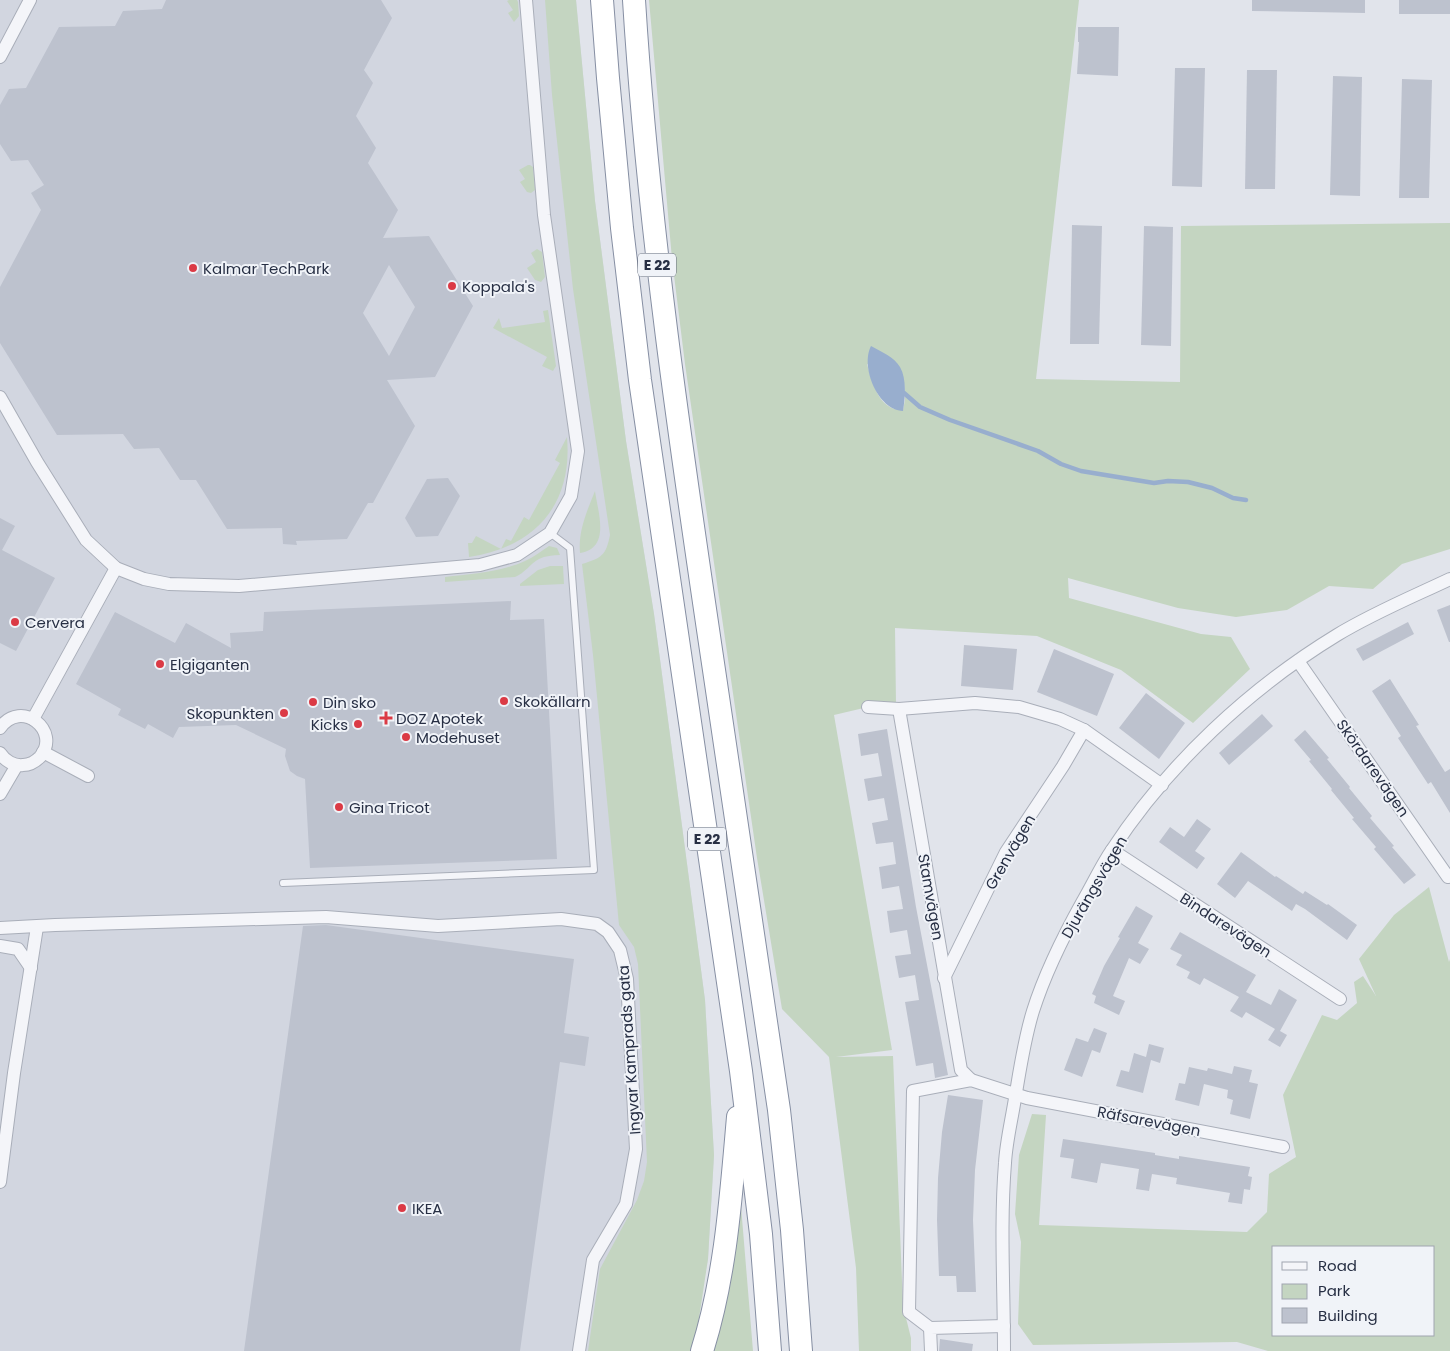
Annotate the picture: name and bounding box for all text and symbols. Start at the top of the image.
road number: E 22 [638,254,676,276]
place label: Kalmar TechPark [203,258,330,279]
marker: Kalmar TechPark [187,262,199,274]
place label: Koppala's [462,276,535,297]
marker: Koppala's [446,280,458,292]
place label: Cervera [25,612,85,633]
marker: Cervera [9,616,21,628]
place label: Elgiganten [170,654,249,675]
marker: Elgiganten [154,658,166,670]
place label: Skokällarn [514,691,591,712]
place label: Din sko [323,692,376,713]
marker: Skokällarn [498,695,510,707]
marker: Din sko [307,696,319,708]
place label: Skopunkten [186,703,274,724]
marker: Skopunkten [278,707,290,719]
place label: DOZ Apotek [396,708,483,729]
marker: DOZ Apotek [380,712,392,724]
place label: Kicks [311,714,348,735]
street label: Skördarevägen [1332,715,1414,821]
marker: Kicks [352,718,364,730]
place label: Modehuset [416,727,500,748]
marker: Modehuset [400,731,412,743]
place label: Gina Tricot [349,797,430,818]
marker: Gina Tricot [333,801,345,813]
street label: Grenvägen [980,810,1040,894]
road number: E 22 [688,828,726,851]
street label: Djurängsvägen [1056,832,1132,942]
street label: Stamvägen [913,852,949,942]
street label: Bindarevägen [1176,888,1276,962]
street label: Ingvar Kamprads gata [613,965,645,1135]
street label: Räfsarevägen [1096,1101,1202,1141]
place label: IKEA [412,1198,442,1219]
marker: IKEA [396,1202,408,1214]
legend [1272,1246,1435,1336]
text: Road [1318,1255,1357,1276]
text: Park [1318,1280,1350,1301]
text: Building [1318,1305,1378,1326]

